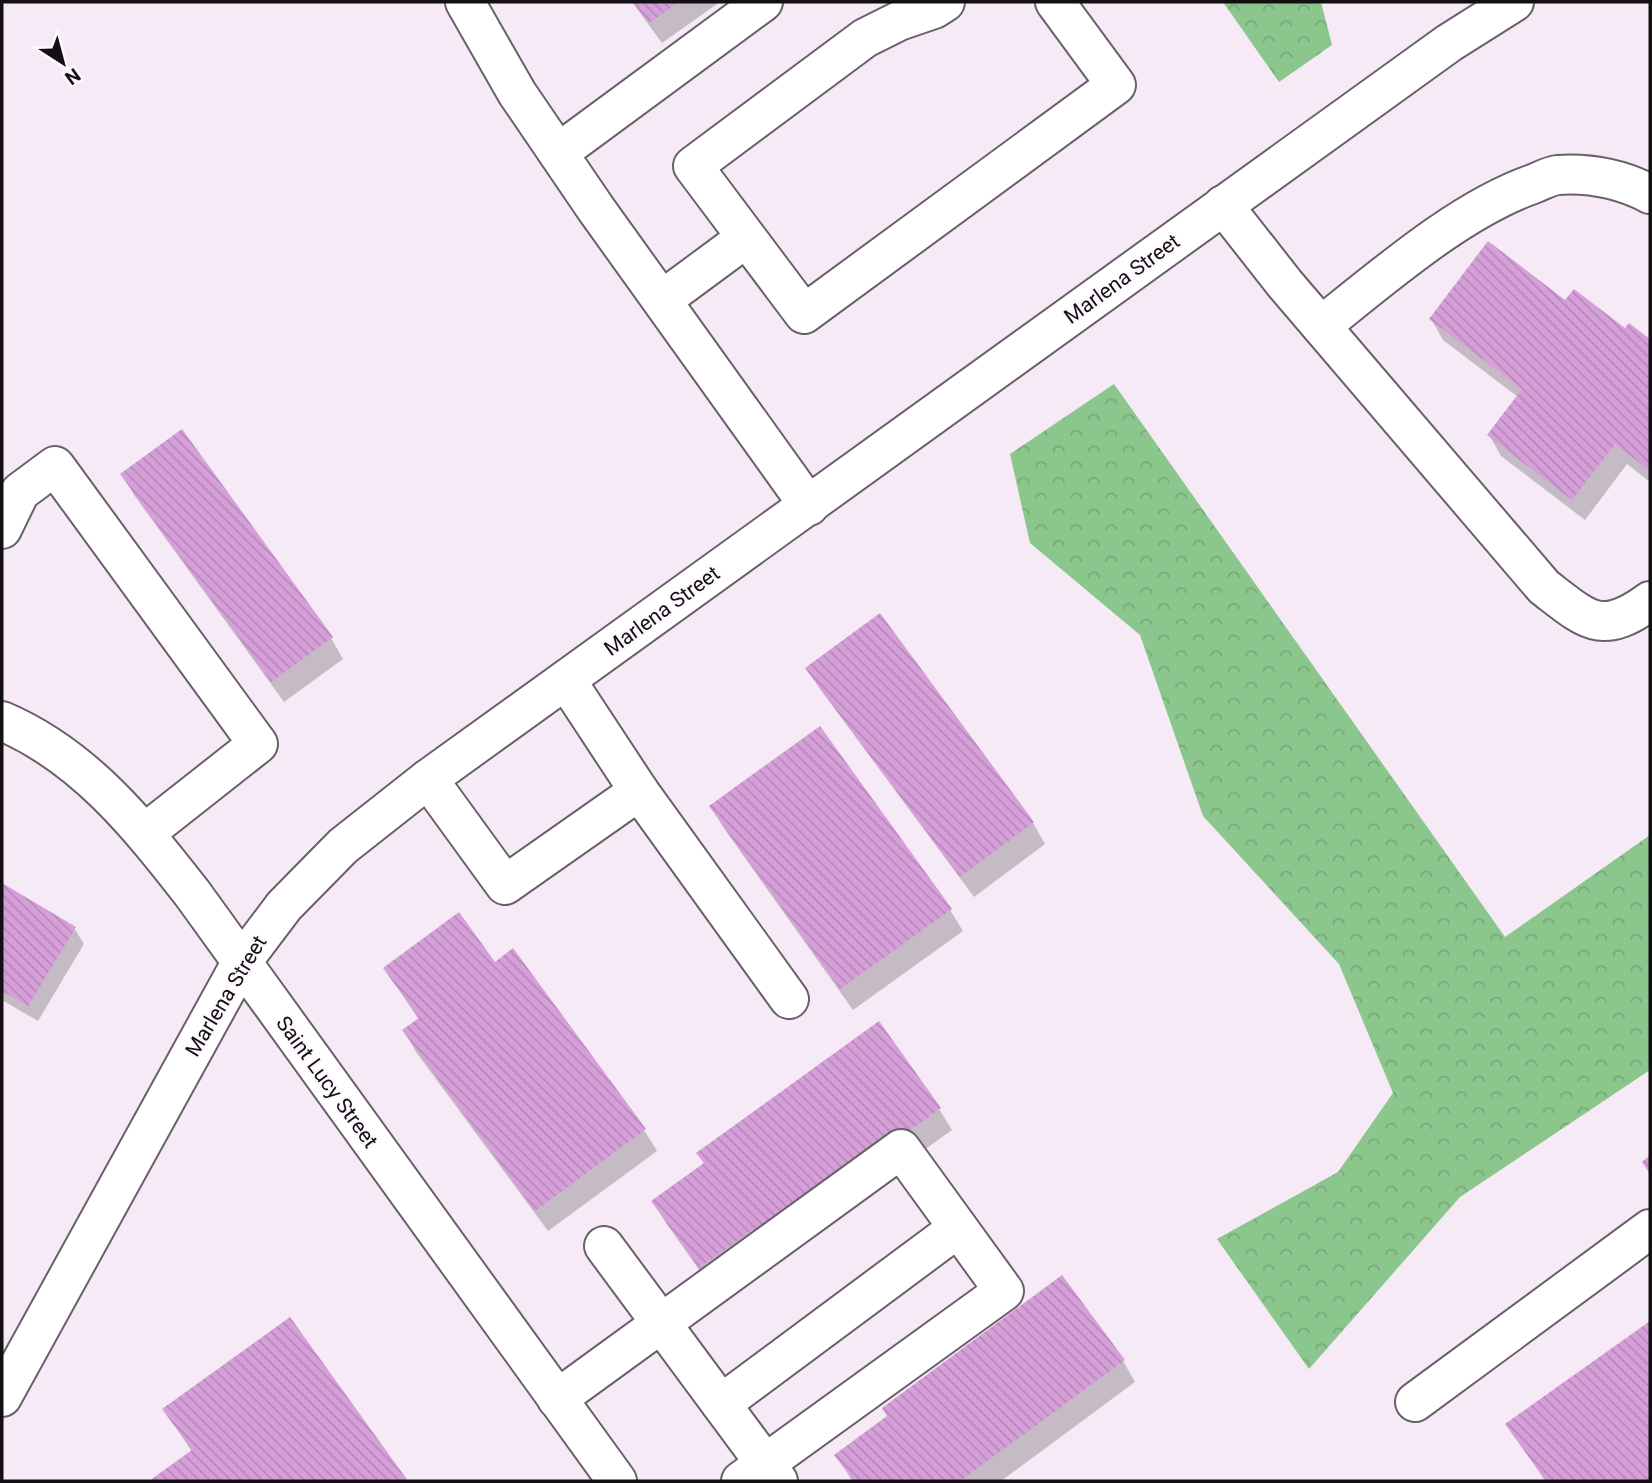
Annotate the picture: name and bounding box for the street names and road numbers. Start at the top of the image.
street label: Marlena Street [1060,229,1184,329]
street label: Marlena Street [600,561,724,661]
street label: Marlena Street [180,931,272,1061]
street label: Saint Lucy Street [271,1012,383,1153]

